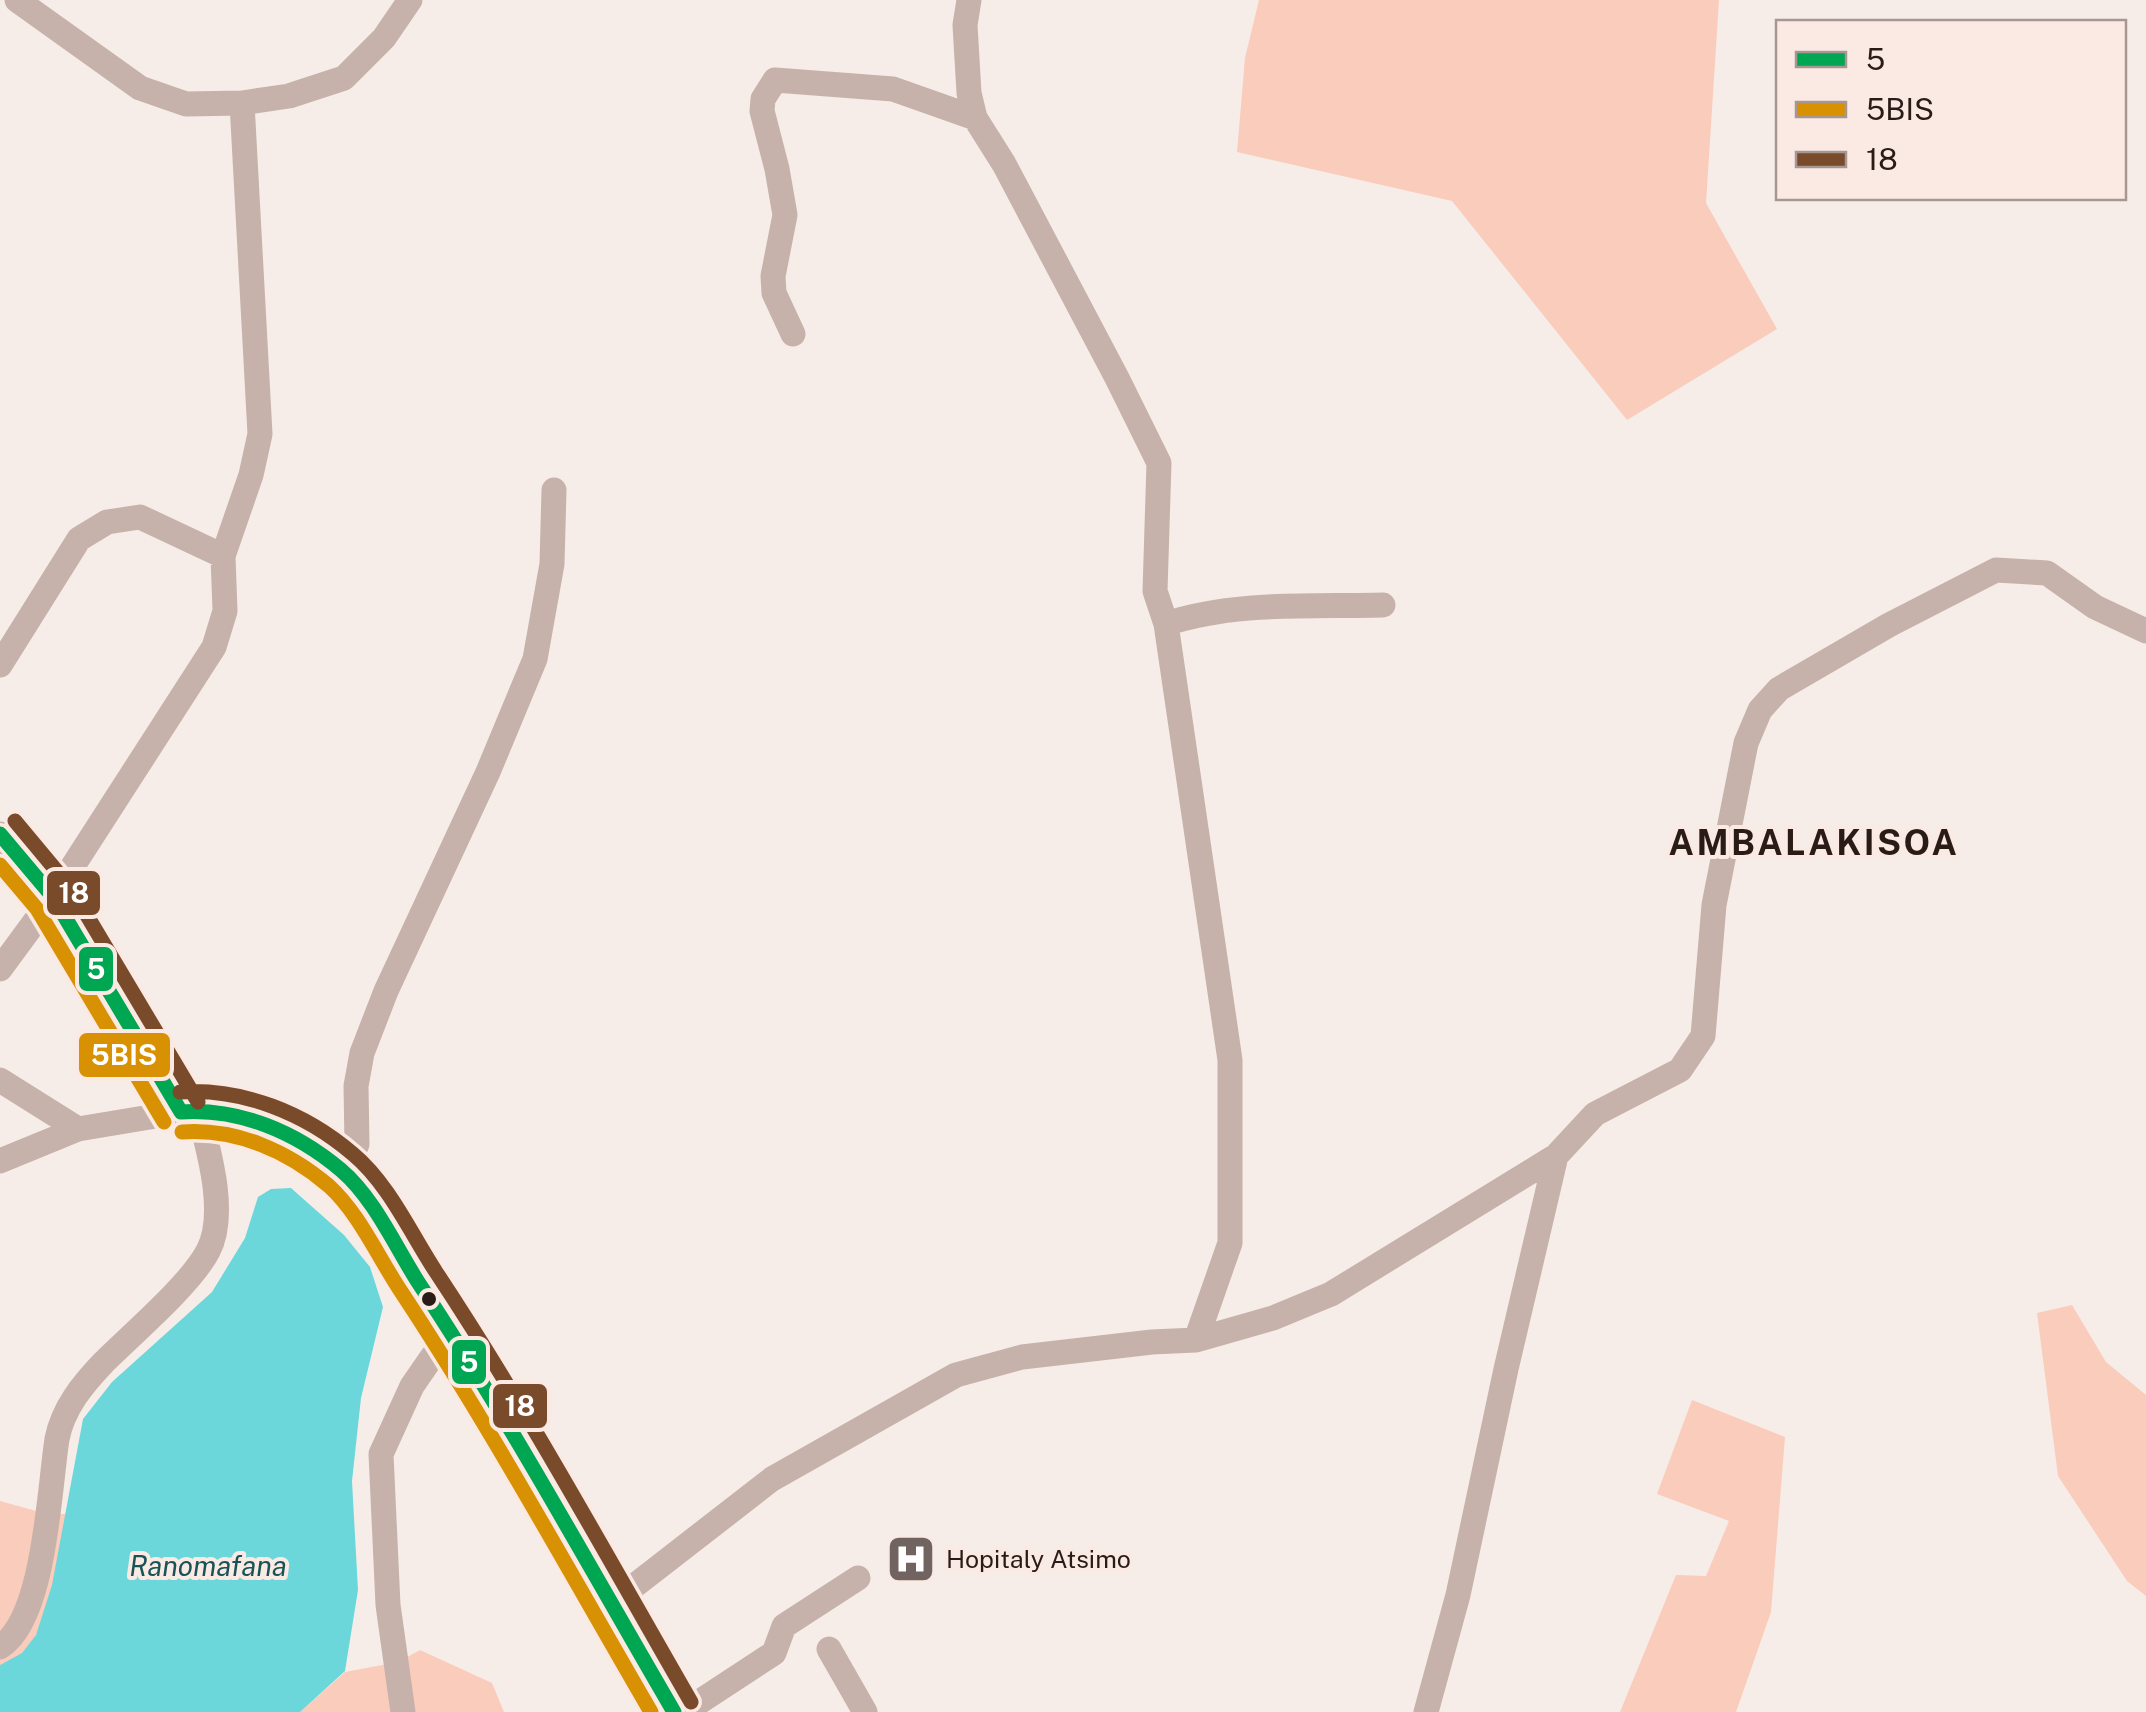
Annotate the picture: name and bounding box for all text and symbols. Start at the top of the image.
legend [1776,20,2126,200]
text: 5 [1866,41,1885,77]
text: 5BIS [1866,91,1934,127]
text: 18 [1866,141,1898,177]
district label: AMBALAKISOA [1669,822,1959,863]
line badge: 18 [45,869,102,917]
text: 18 [59,876,89,909]
line badge: 5 [77,945,115,993]
text: 5 [87,952,105,985]
line badge: 5BIS [77,1031,172,1079]
text: 5BIS [91,1038,157,1071]
unlabelled marker [419,1289,439,1309]
line badge: 5 [450,1338,488,1386]
text: 5 [460,1345,478,1378]
line badge: 18 [491,1382,549,1430]
text: 18 [505,1389,535,1422]
hospital icon: Hopitaly Atsimo [885,1533,937,1585]
place label: Hopitaly Atsimo [946,1544,1131,1574]
water label: Ranomafana [129,1549,287,1582]

